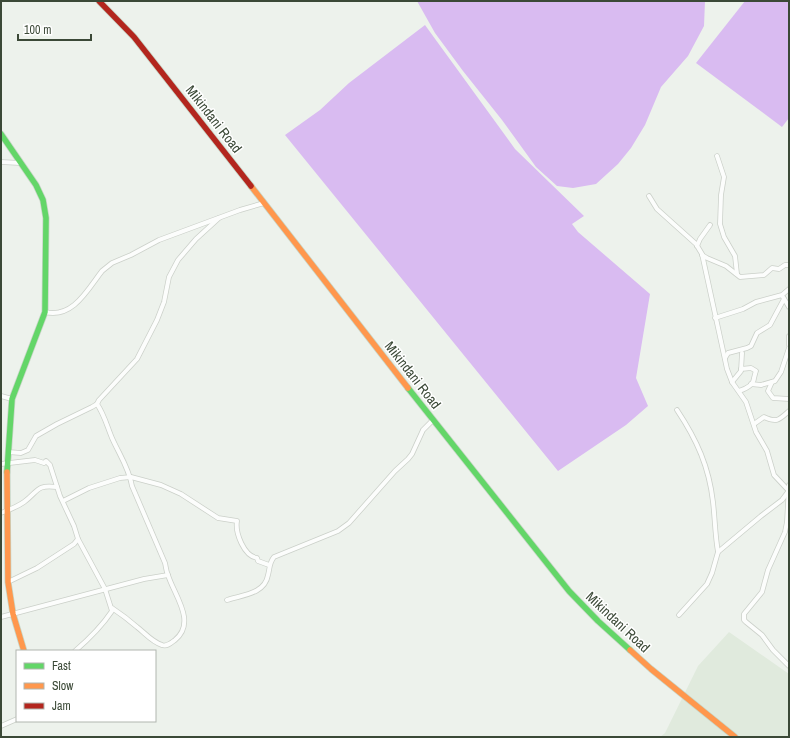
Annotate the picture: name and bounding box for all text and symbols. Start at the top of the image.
scale bar [18,16,91,42]
text: 100 m [24,22,51,38]
street label: Mikindani Road [182,82,246,156]
street label: Mikindani Road [381,338,445,412]
street label: Mikindani Road [582,588,654,656]
legend [16,650,156,722]
text: Fast [52,658,71,674]
text: Slow [52,678,74,694]
text: Jam [52,698,71,714]

